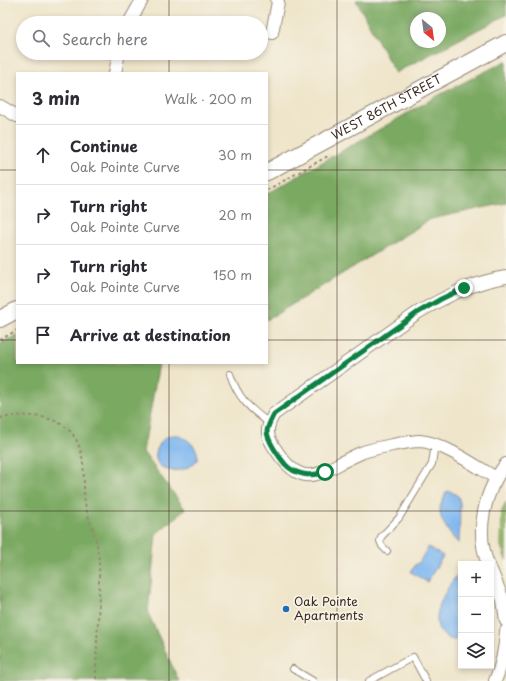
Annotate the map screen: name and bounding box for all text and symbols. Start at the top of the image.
north arrow [410,12,446,48]
search box [16,16,268,60]
icon: search [30,27,52,49]
text: Search here [62,27,148,50]
street label: WEST 86TH STREET [328,69,445,144]
text: 3 min [32,85,80,111]
text: Walk · 200 m [164,89,252,108]
text: Continue [70,134,138,157]
icon: ahead [32,144,54,166]
text: 30 m [218,145,252,164]
text: Oak Pointe Curve [70,157,180,176]
text: Turn right [70,194,147,217]
icon: right [32,204,54,226]
text: 20 m [218,205,252,224]
text: Oak Pointe Curve [70,217,180,236]
text: Turn right [70,254,147,277]
icon: right [32,264,54,286]
text: 150 m [213,265,252,284]
text: Oak Pointe Curve [70,277,180,296]
route end [455,279,473,297]
text: Arrive at destination [70,323,231,346]
icon: arrive [32,324,54,346]
route start [316,463,334,481]
map controls [458,561,494,669]
button: + [458,561,494,597]
place label: Oak Pointe Apartments [294,592,364,624]
button: − [458,597,494,633]
marker: Oak Pointe Apartments [281,604,291,614]
button: layers [458,633,494,669]

